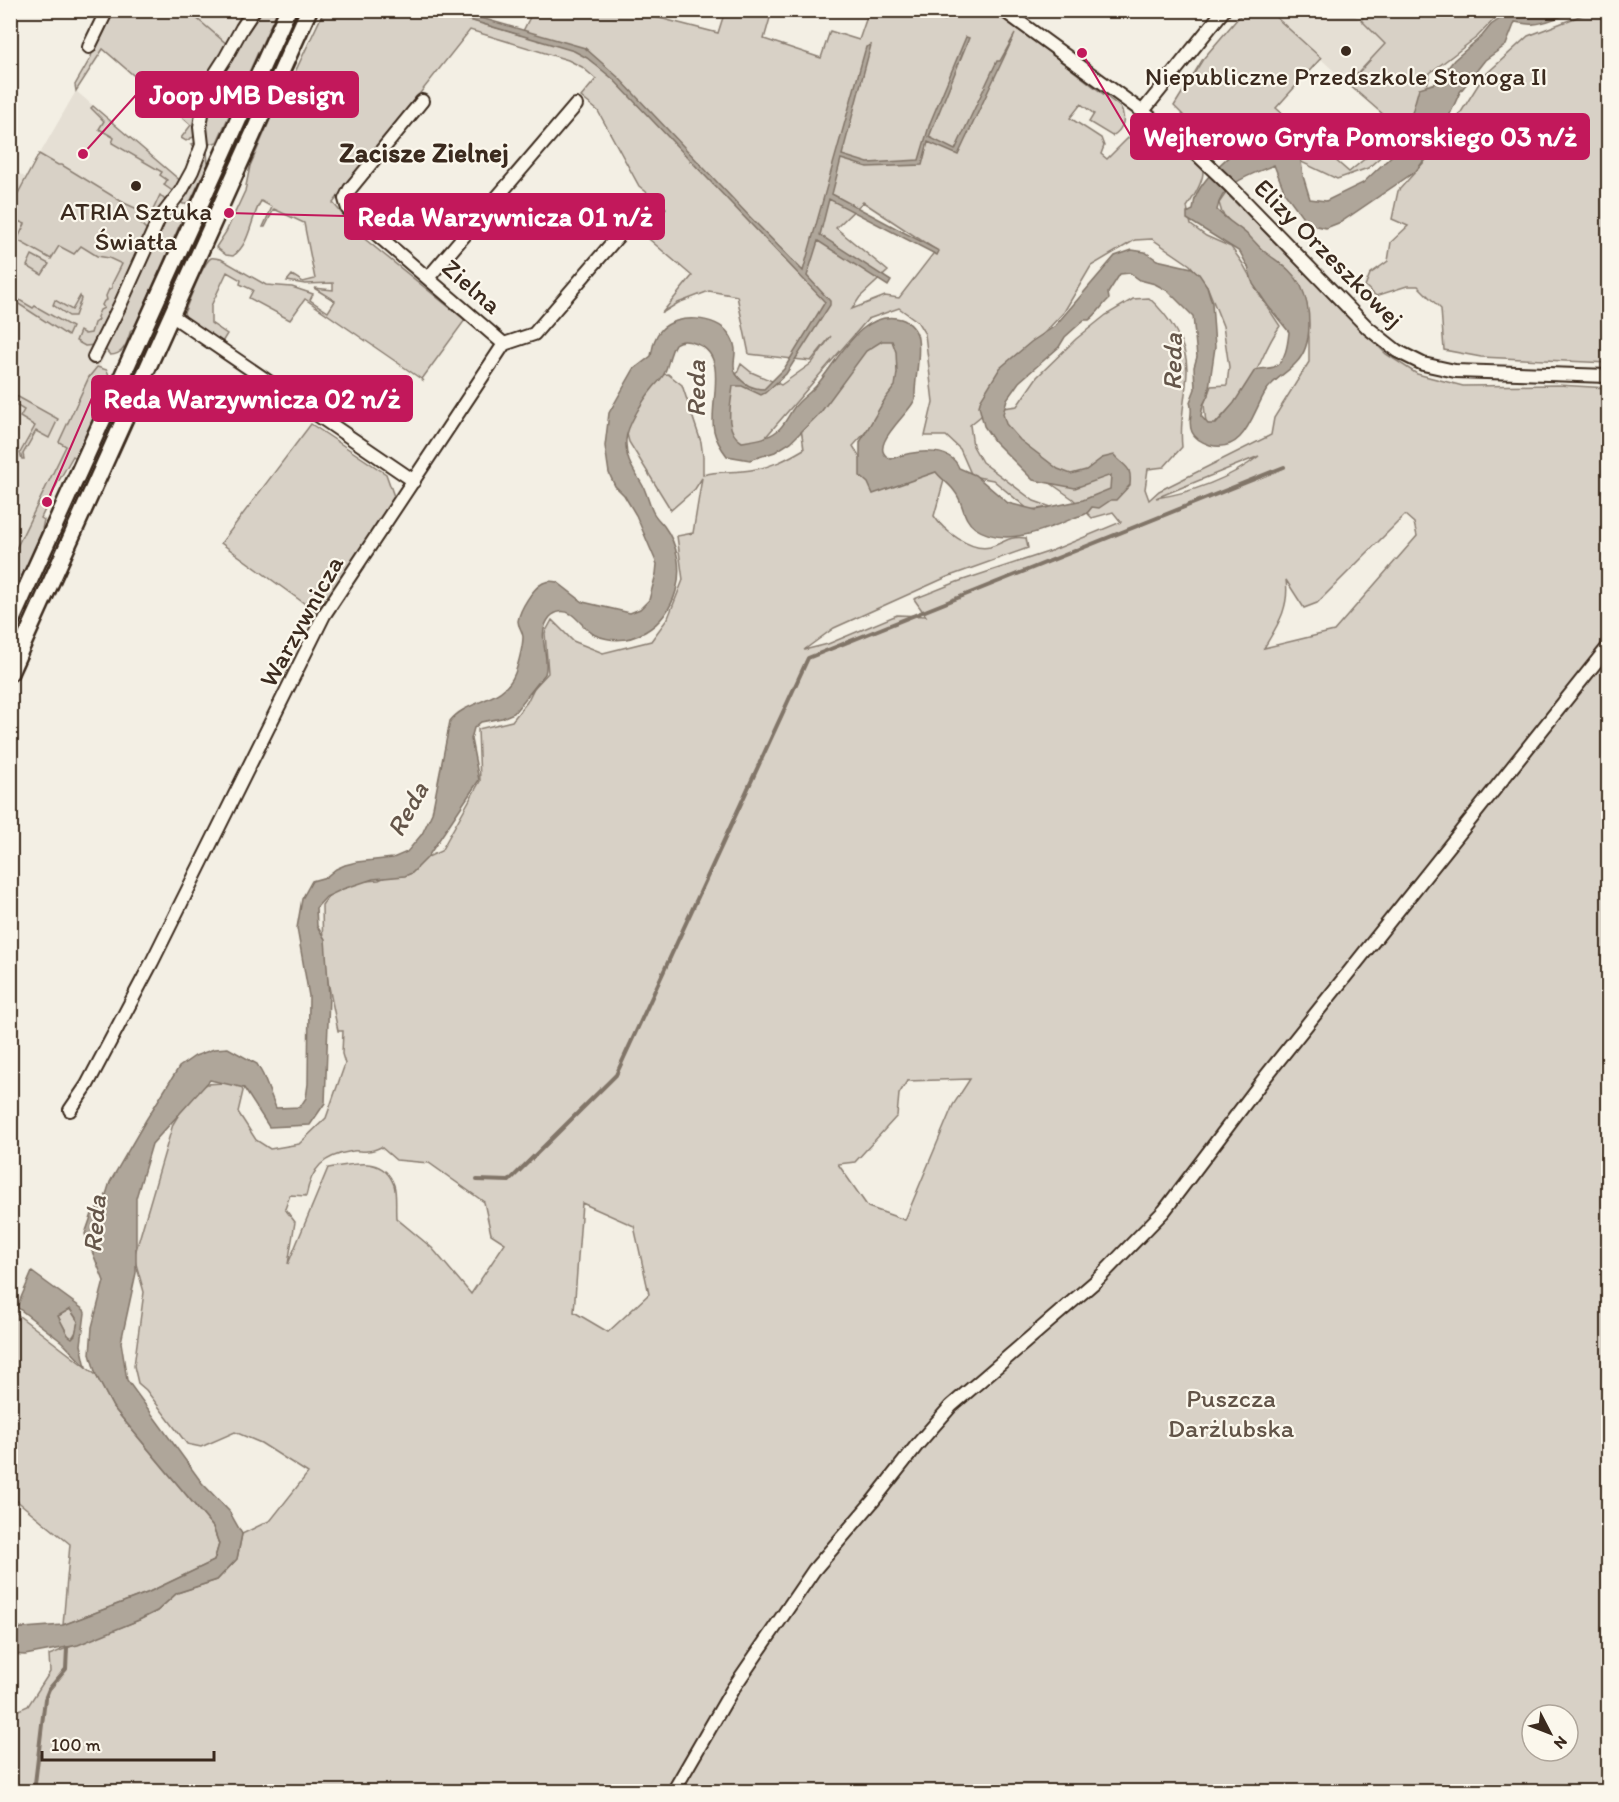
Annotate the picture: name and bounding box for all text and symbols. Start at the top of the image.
marker: Niepubliczne Przedszkole Stonoga II [1339,44,1353,58]
place label: Niepubliczne Przedszkole Stonoga II [1145,60,1547,92]
callout: Joop JMB Design [136,72,358,117]
text: Joop JMB Design [148,78,345,111]
callout: Wejherowo Gryfa Pomorskiego 03 n/ż [1131,114,1589,159]
text: Wejherowo Gryfa Pomorskiego 03 n/ż [1143,120,1577,153]
district label: Zacisze Zielnej [339,136,509,169]
street label: Elizy Orzeszkowej [1247,171,1411,335]
marker: ATRIA Sztuka Światła [129,179,143,193]
callout: Reda Warzywnicza 01 n/ż [345,194,664,239]
place label: ATRIA Sztuka Światła [60,195,212,257]
text: Reda Warzywnicza 01 n/ż [357,200,653,233]
street label: Zielna [436,251,509,321]
water label: Reda [1155,332,1189,391]
water label: Reda [679,360,712,418]
callout: Reda Warzywnicza 02 n/ż [92,376,412,421]
text: Reda Warzywnicza 02 n/ż [104,382,401,415]
street label: Warzywnicza [252,549,350,692]
water label: Reda [379,775,436,842]
water label: Reda [75,1193,113,1254]
park label: Puszcza Darżlubska [1168,1382,1295,1444]
north arrow [1520,1703,1580,1763]
scale bar [42,1724,214,1762]
text: N [1550,1732,1571,1753]
text: 100 m [51,1734,101,1756]

